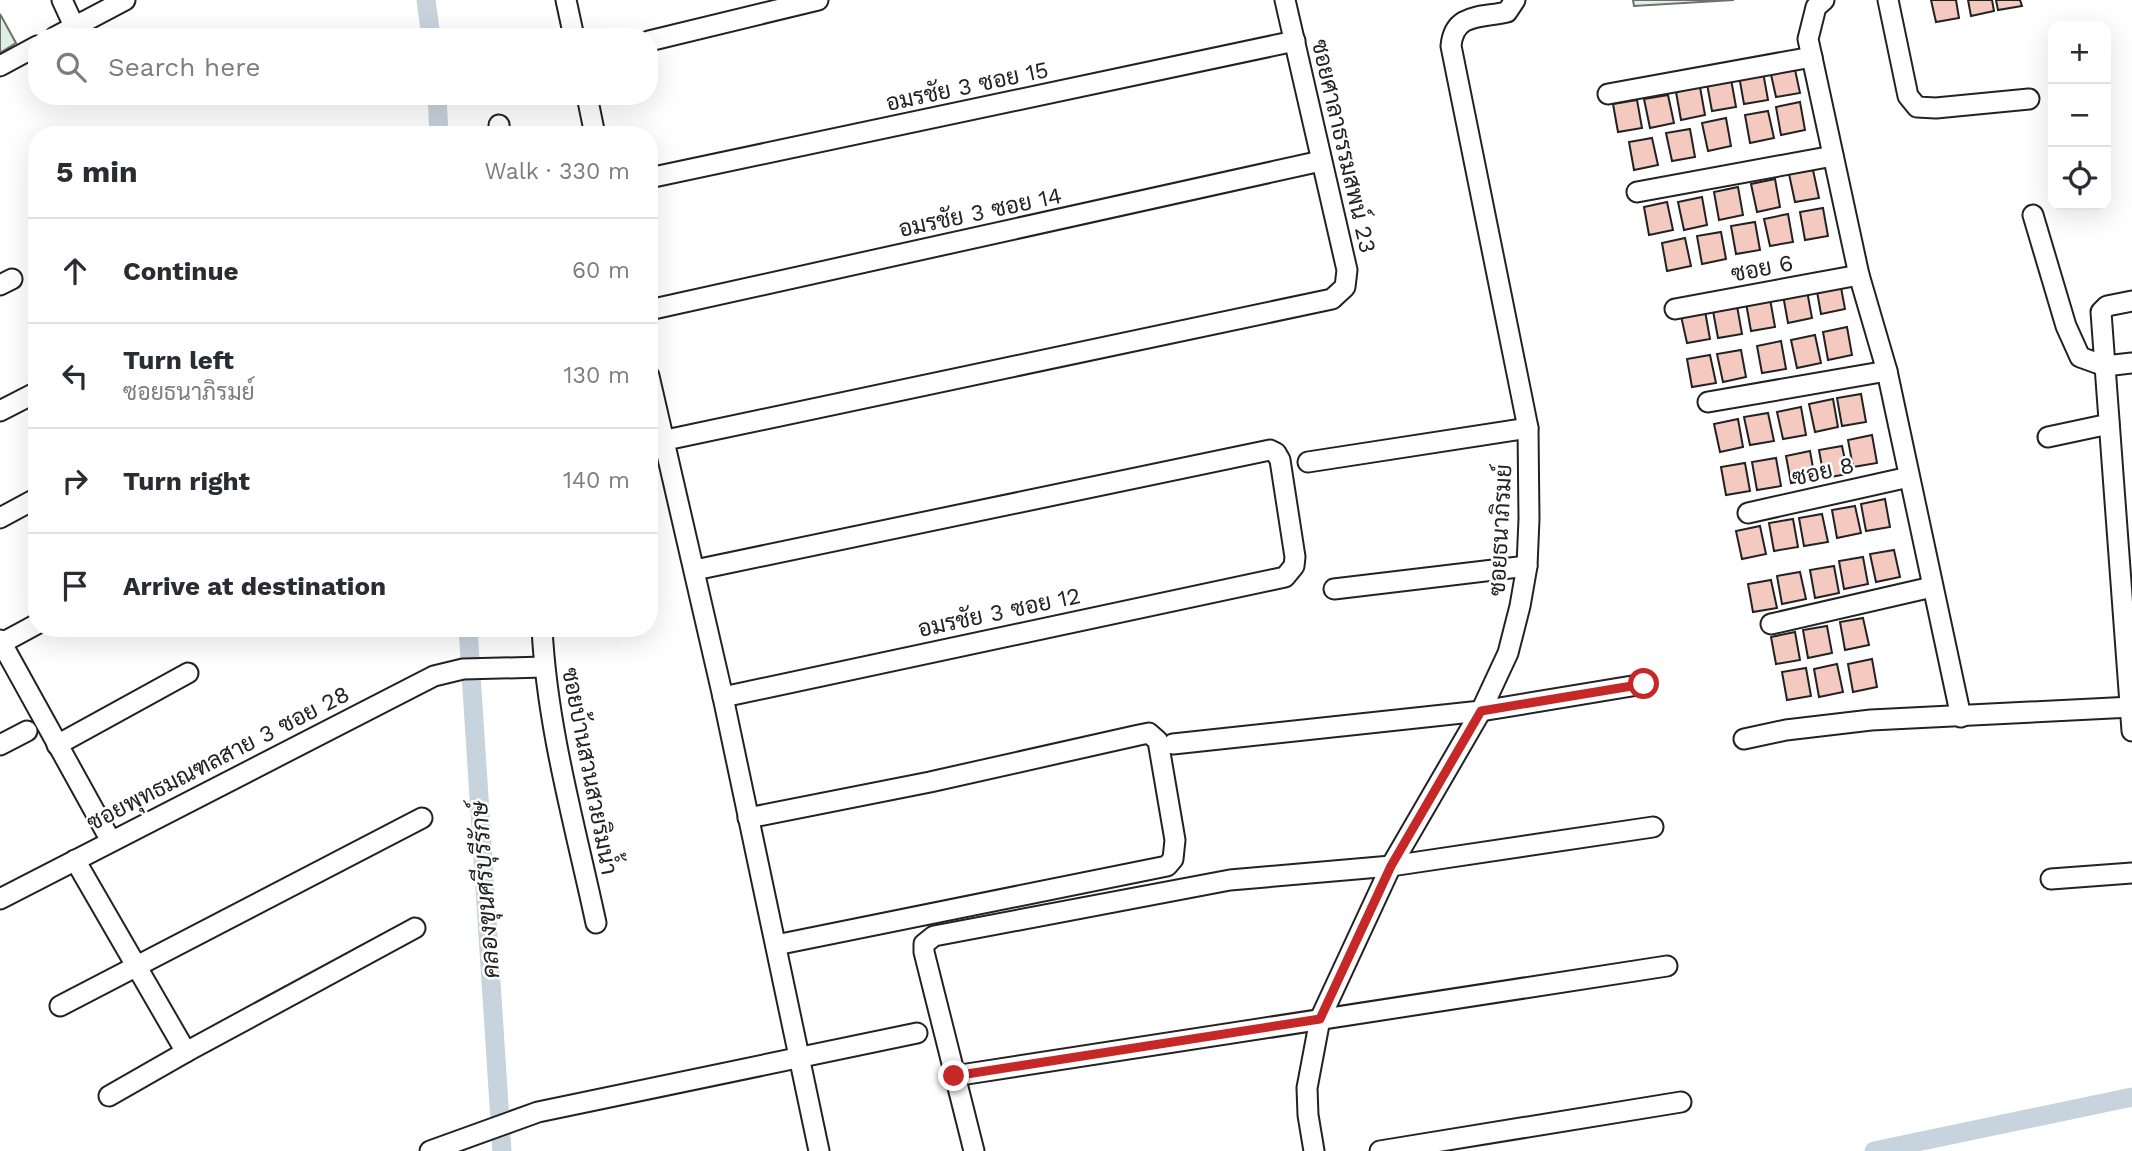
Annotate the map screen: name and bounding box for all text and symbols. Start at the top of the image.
map controls [2048,21,2111,210]
button: + [2048,21,2111,84]
search box [28,28,658,105]
street label: ซอยศาลาธรรมสพน์ 23 [1306,36,1384,256]
icon: search [52,48,90,86]
text: Search here [108,52,260,82]
street label: อมรชัย 3 ซอย 15 [883,55,1051,117]
button: − [2048,84,2111,147]
button: locate [2048,147,2111,210]
text: 5 min [56,154,138,189]
text: Walk · 330 m [484,158,630,185]
street label: อมรชัย 3 ซอย 14 [896,181,1064,243]
street label: ซอย 6 [1729,249,1795,288]
icon: ahead [56,252,94,290]
text: Continue [123,256,239,286]
text: 60 m [572,257,630,284]
text: Turn left [123,345,234,375]
icon: left [56,357,94,395]
text: 130 m [564,362,630,389]
text: ซอยธนาภิรมย์ [123,379,255,406]
street label: ซอย 8 [1789,451,1857,492]
icon: right [56,462,94,500]
street label: ซอยธนาภิรมย์ [1481,463,1517,596]
text: Turn right [123,466,250,496]
text: 140 m [563,467,630,494]
icon: arrive [56,567,94,605]
text: Arrive at destination [123,571,386,601]
street label: อมรชัย 3 ซอย 12 [915,581,1083,643]
street label: ซอยบ้านสวนสวยริมน้ำ [556,664,630,877]
route start [1628,668,1659,699]
street label: ซอยพุทธมณฑลสาย 3 ซอย 28 [83,680,355,838]
water label: คลองขุนศรีบุรีรักษ์ [463,798,507,980]
route end [938,1060,969,1091]

